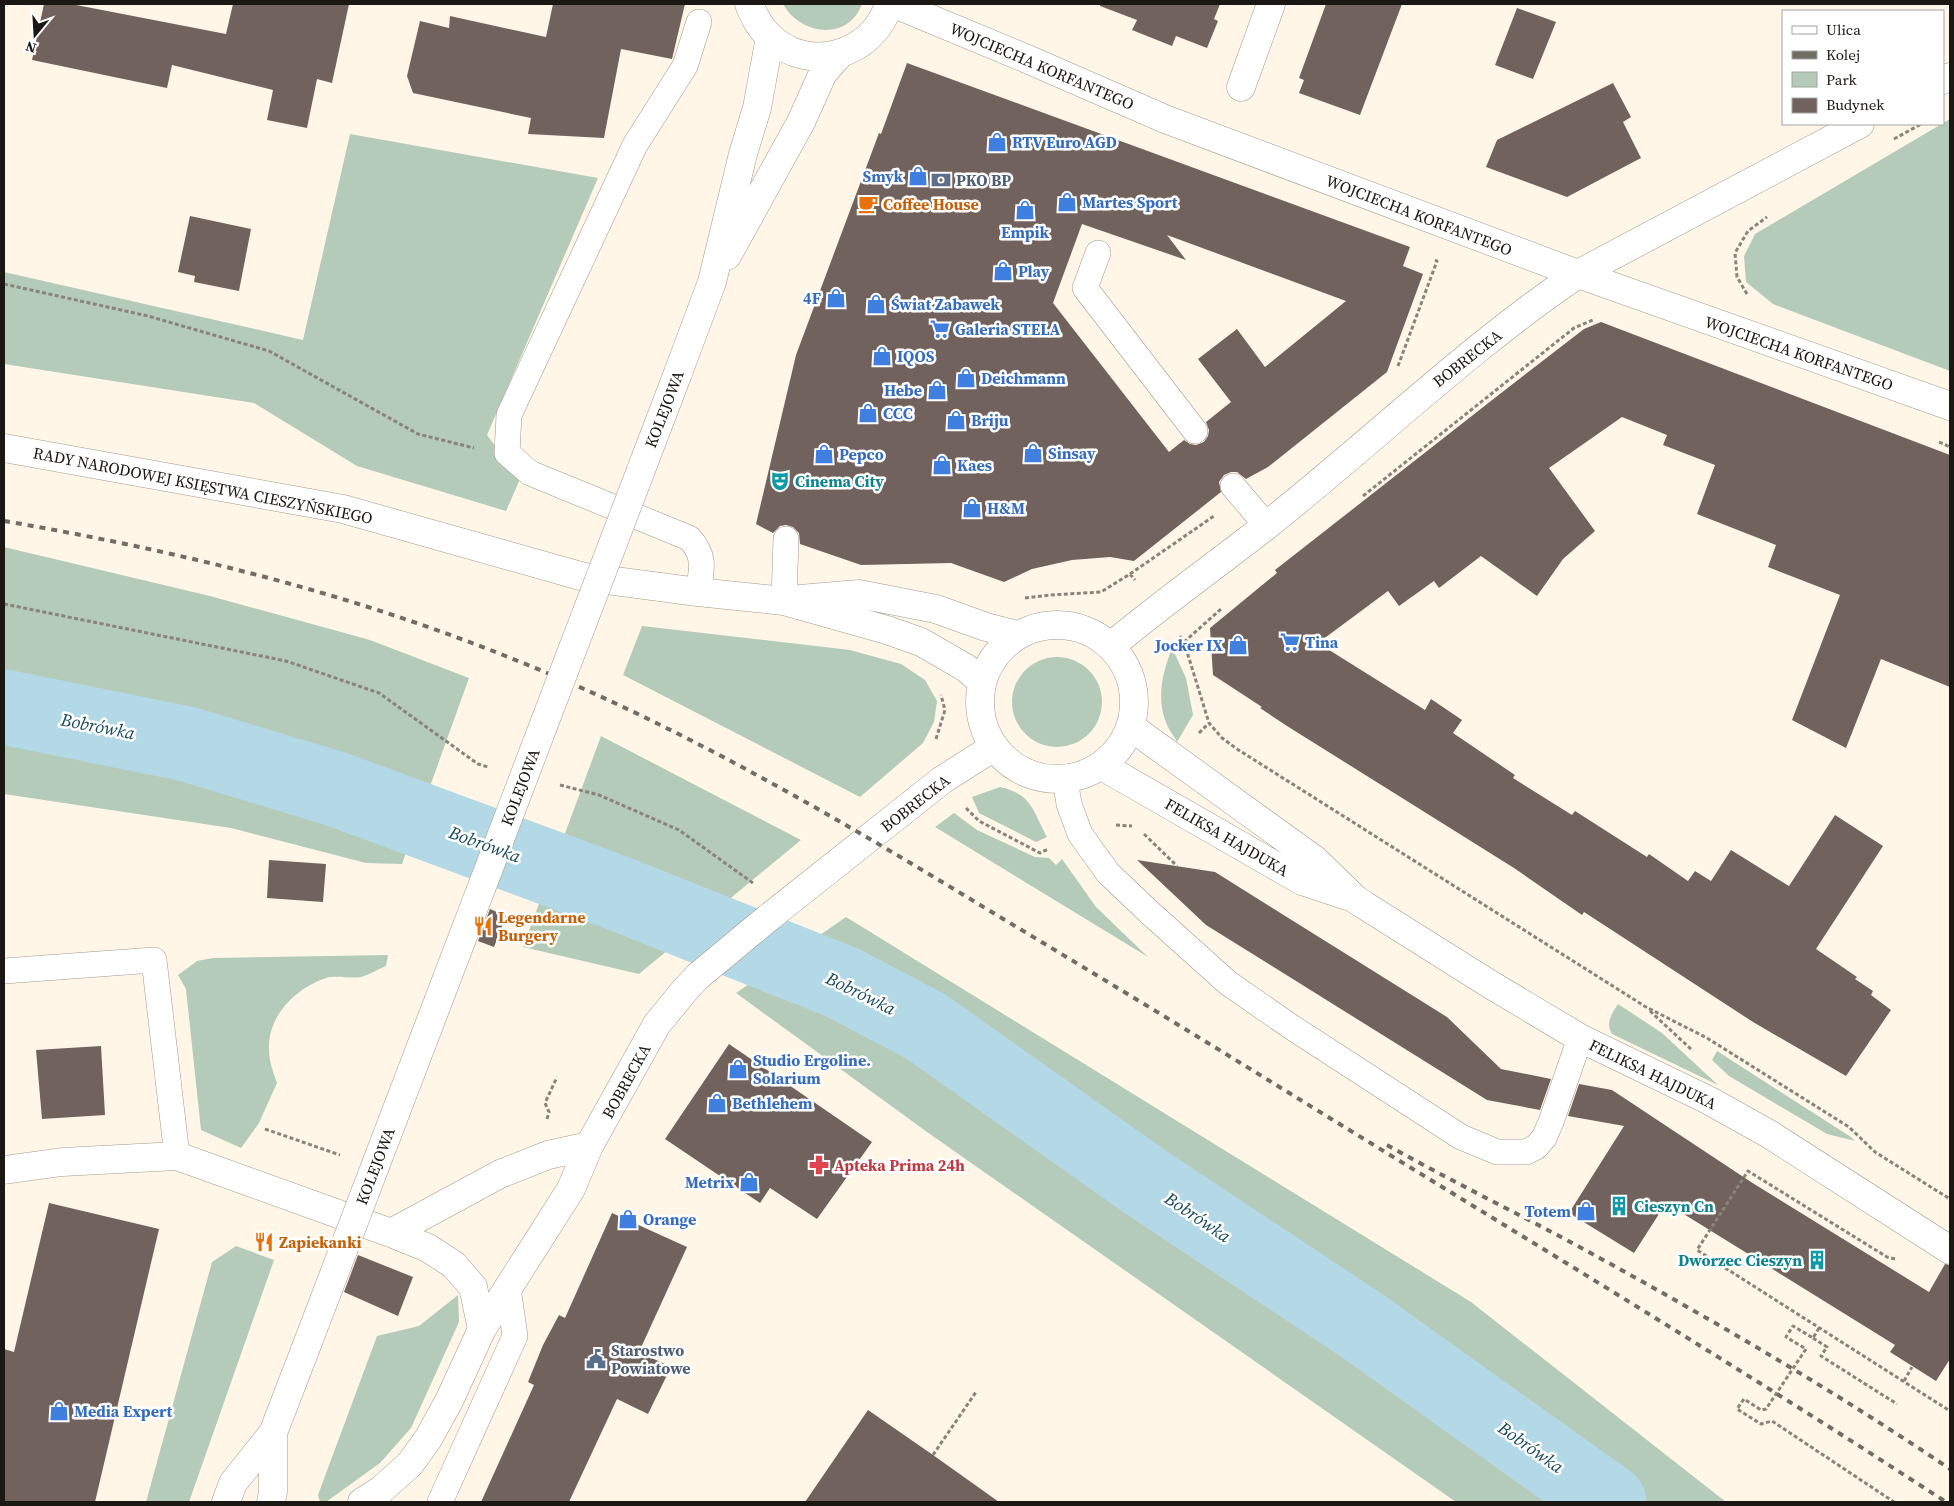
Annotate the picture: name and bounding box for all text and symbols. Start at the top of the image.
north arrow [10,10,60,60]
legend [1782,10,1944,125]
street label: WOJCIECHA KORFANTEGO [947,17,1137,115]
text: Ulica [1826,19,1861,40]
text: N [23,36,39,58]
text: Kolej [1826,44,1860,65]
text: Park [1826,69,1858,90]
text: Budynek [1826,94,1885,115]
shop icon: RTV Euro AGD [986,131,1008,153]
place label: RTV Euro AGD [1012,131,1117,153]
place label: Smyk [863,165,903,187]
shop icon: Smyk [907,165,929,187]
bank icon: PKO BP [930,169,952,191]
place label: PKO BP [956,169,1011,191]
street label: WOJCIECHA KORFANTEGO [1323,169,1515,261]
shop icon: Martes Sport [1056,191,1078,213]
place label: Martes Sport [1082,191,1178,213]
cafe icon: Coffee House [857,193,879,215]
place label: Coffee House [883,193,979,215]
shop icon: Empik [1014,199,1036,221]
place label: Empik [1001,221,1050,243]
shop icon: Play [992,260,1014,282]
place label: Play [1018,260,1050,282]
place label: 4F [803,287,821,309]
shop icon: 4F [825,287,847,309]
shop icon: Świat Zabawek [865,293,887,315]
place label: Świat Zabawek [891,293,1000,315]
street label: WOJCIECHA KORFANTEGO [1702,310,1896,396]
supermarket icon: Galeria STELA [929,318,951,340]
place label: Galeria STELA [955,318,1060,340]
street label: BOBRECKA [1428,324,1506,392]
shop icon: IQOS [871,345,893,367]
place label: IQOS [897,345,935,367]
street label: KOLEJOWA [639,367,689,451]
shop icon: Deichmann [955,367,977,389]
place label: Deichmann [981,367,1066,389]
place label: Hebe [884,379,922,401]
shop icon: Hebe [926,379,948,401]
shop icon: CCC [857,402,879,424]
place label: CCC [883,402,913,424]
shop icon: Briju [945,409,967,431]
place label: Briju [971,409,1009,431]
street label: RADY NARODOWEJ KSIĘSTWA CIESZYŃSKIEGO [31,441,375,529]
shop icon: Sinsay [1022,442,1044,464]
place label: Sinsay [1048,442,1096,464]
shop icon: Pepco [813,443,835,465]
place label: Pepco [839,443,884,465]
shop icon: Kaes [931,454,953,476]
place label: Kaes [957,454,992,476]
theatre icon: Cinema City [769,470,791,492]
place label: Cinema City [795,470,884,492]
shop icon: H&M [961,497,983,519]
place label: H&M [987,497,1025,519]
supermarket icon: Tina [1279,631,1301,653]
place label: Tina [1305,631,1339,653]
place label: Jocker IX [1154,634,1224,656]
shop icon: Jocker IX [1227,634,1249,656]
water label: Bobrówka [58,706,138,746]
street label: KOLEJOWA [495,745,545,829]
street label: BOBRECKA [876,769,954,837]
street label: FELIKSA HAJDUKA [1161,793,1293,882]
water label: Bobrówka [445,819,525,869]
place label: Legendarne Burgery [498,906,586,946]
restaurant icon: Legendarne Burgery [472,915,494,937]
water label: Bobrówka [821,965,901,1021]
street label: FELIKSA HAJDUKA [1585,1034,1721,1115]
street label: BOBRECKA [596,1039,656,1122]
place label: Studio Ergoline. Solarium [753,1049,871,1089]
shop icon: Studio Ergoline. Solarium [727,1058,749,1080]
shop icon: Bethlehem [706,1092,728,1114]
place label: Bethlehem [732,1092,813,1114]
street label: KOLEJOWA [350,1124,400,1208]
pharmacy icon: Apteka Prima 24h [808,1154,830,1176]
place label: Apteka Prima 24h [834,1154,965,1176]
place label: Metrix [685,1171,734,1193]
shop icon: Metrix [738,1171,760,1193]
water label: Bobrówka [1159,1185,1237,1249]
building icon: Cieszyn Cn [1608,1195,1630,1217]
place label: Cieszyn Cn [1634,1195,1714,1217]
place label: Totem [1525,1200,1571,1222]
shop icon: Totem [1575,1200,1597,1222]
shop icon: Orange [617,1208,639,1230]
place label: Orange [643,1208,696,1230]
restaurant icon: Zapiekanki [253,1231,275,1253]
place label: Zapiekanki [279,1231,362,1253]
place label: Dworzec Cieszyn [1678,1249,1802,1271]
building icon: Dworzec Cieszyn [1806,1249,1828,1271]
place label: Starostwo Powiatowe [611,1339,691,1379]
public building icon: Starostwo Powiatowe [585,1348,607,1370]
shop icon: Media Expert [48,1400,70,1422]
place label: Media Expert [74,1400,173,1422]
water label: Bobrówka [1492,1415,1569,1479]

